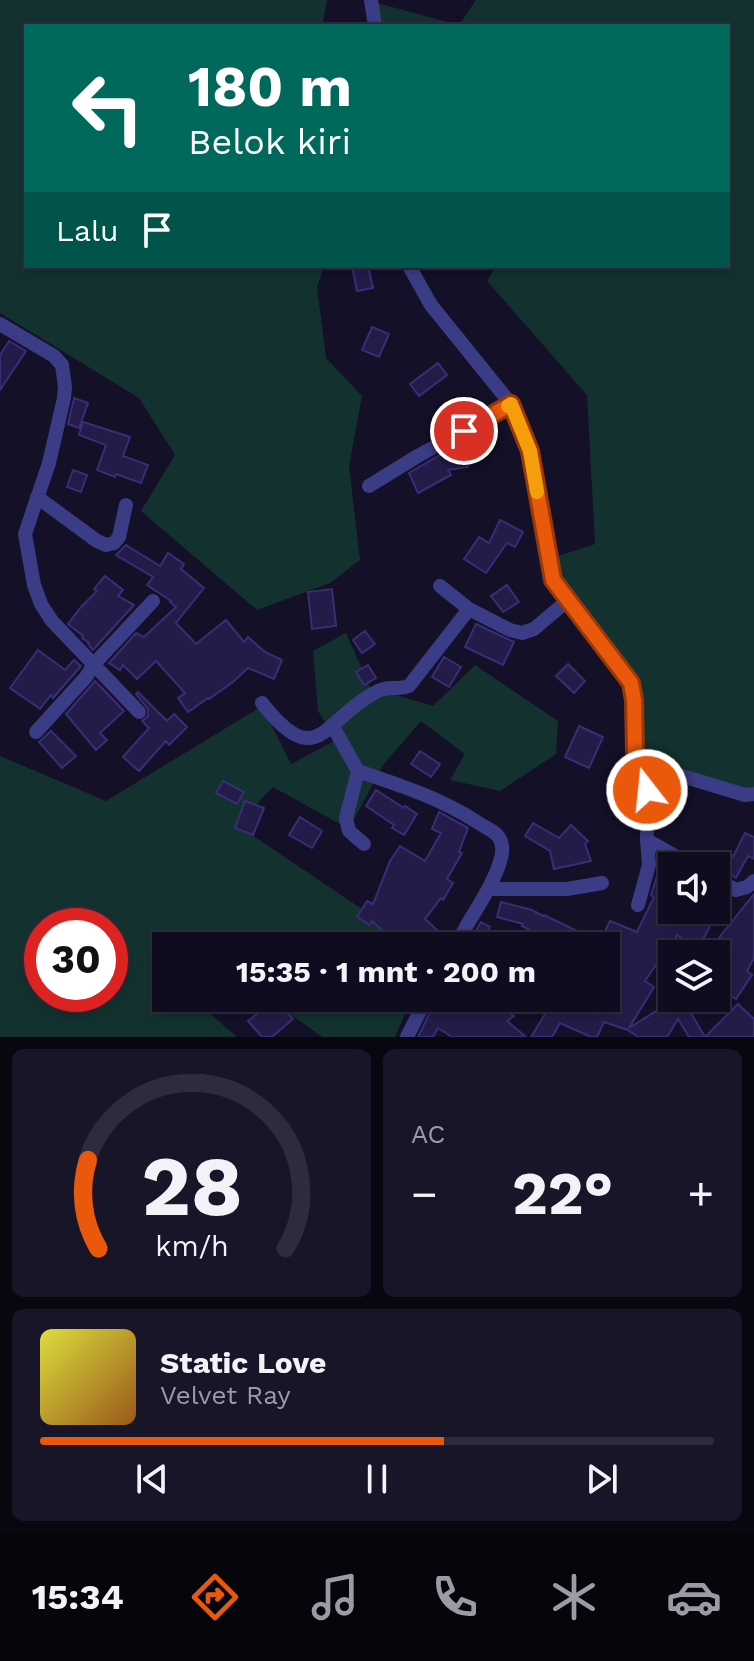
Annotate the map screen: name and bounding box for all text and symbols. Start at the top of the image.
text: 180 m [188,54,352,120]
icon: left [56,56,160,160]
text: Belok kiri [188,121,351,163]
icon: arrive [135,208,179,252]
text: Lalu [56,213,119,248]
pin [430,397,498,465]
icon: arrive [442,409,486,453]
position arrow [605,748,689,832]
map controls [658,852,730,1012]
button: sound [658,852,730,924]
speed limit sign: 30 [24,908,128,1012]
button: layers [658,940,730,1012]
text: 15:35 · 1 mnt · 200 m [236,954,536,989]
text: AC [411,1119,445,1149]
text: 28 [141,1138,242,1235]
text: 22° [512,1158,613,1229]
text: − [411,1168,438,1220]
text: + [687,1168,714,1220]
text: km/h [155,1229,228,1263]
text: Static Love [160,1345,326,1380]
text: Velvet Ray [160,1380,291,1410]
icon: previous [130,1457,174,1501]
icon: pause [355,1457,399,1501]
icon: next [580,1457,624,1501]
icon: directions [187,1569,243,1625]
icon: music [307,1569,363,1625]
icon: phone [427,1569,483,1625]
icon: climate [546,1569,602,1625]
icon: car [666,1569,722,1625]
text: 15:34 [32,1576,124,1618]

